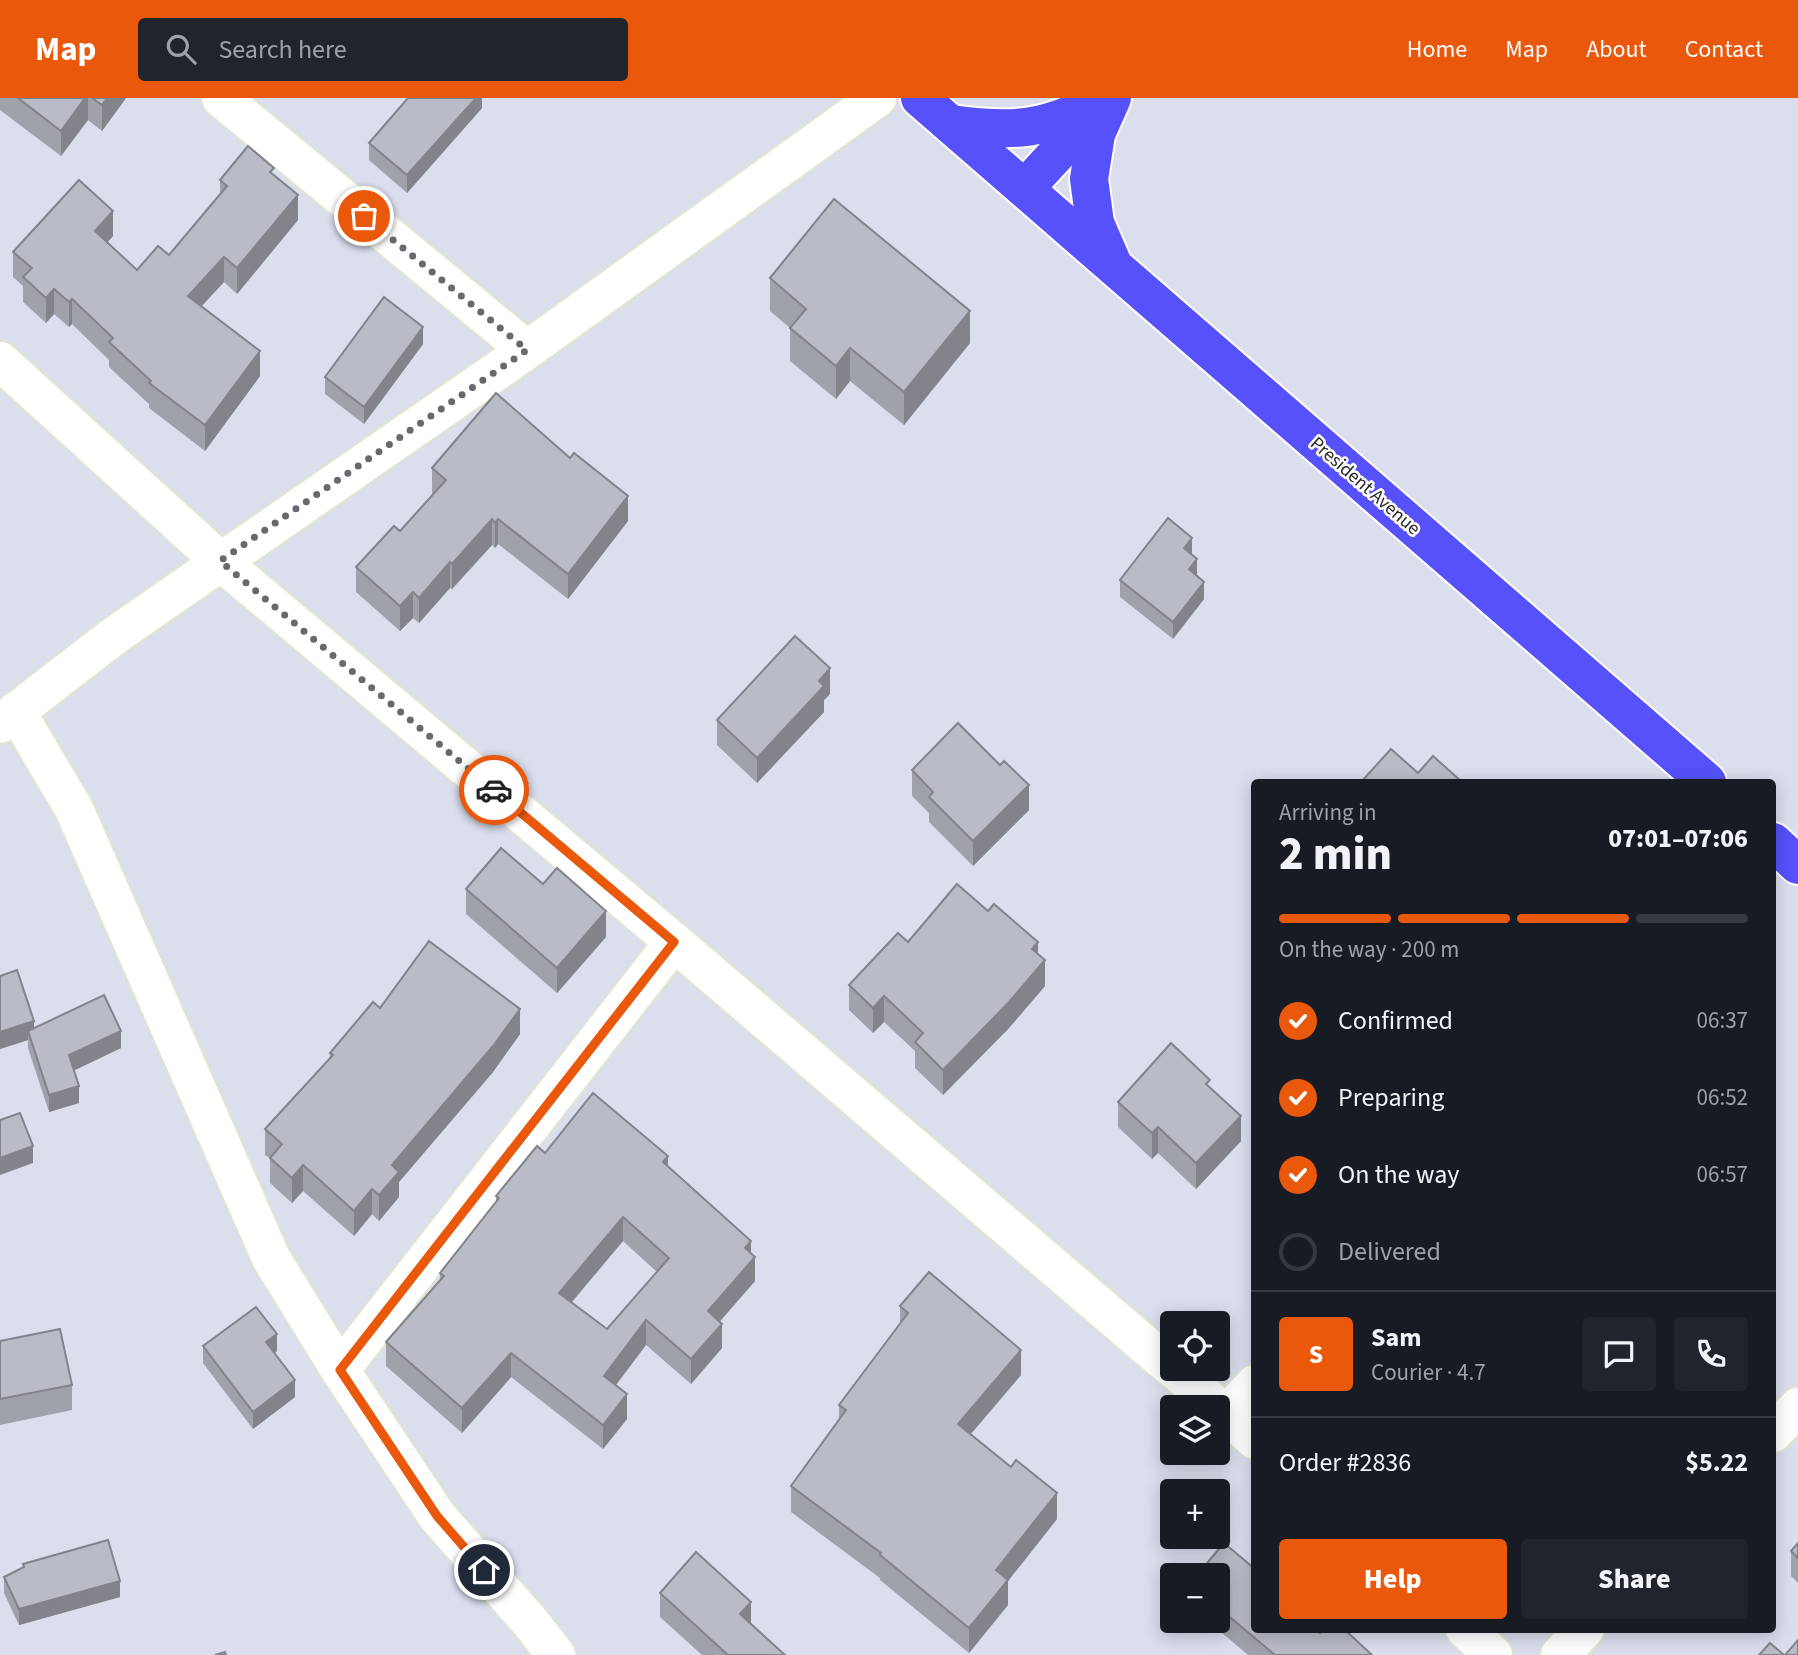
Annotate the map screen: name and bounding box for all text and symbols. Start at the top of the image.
search box [138,18,628,81]
text: Map [35,26,96,73]
icon: search [162,30,200,68]
text: Search here [218,31,347,68]
text: Home [1407,32,1467,67]
text: Map [1505,32,1548,67]
text: About [1586,32,1647,67]
text: Contact [1685,32,1763,67]
pin [334,186,394,246]
icon: bag [345,197,383,235]
street label: President Avenue [1304,431,1426,542]
courier [459,755,529,825]
icon: car [475,771,513,809]
text: Arriving in [1279,796,1377,829]
text: 07:01–07:06 [1608,820,1748,857]
text: 2 min [1279,822,1392,887]
text: On the way · 200 m [1279,933,1459,966]
icon: check [1279,1002,1317,1040]
text: Confirmed [1338,1002,1453,1039]
text: 06:37 [1697,1004,1748,1037]
icon: check [1279,1079,1317,1117]
text: Preparing [1338,1079,1444,1116]
text: 06:52 [1697,1081,1748,1114]
icon: check [1279,1156,1317,1194]
text: On the way [1338,1156,1459,1193]
text: 06:57 [1697,1158,1748,1191]
text: Delivered [1338,1233,1441,1270]
map controls [1160,1311,1230,1633]
button: locate [1160,1311,1230,1381]
button: chat [1582,1317,1656,1391]
button: phone [1674,1317,1748,1391]
text: Sam [1371,1319,1421,1356]
text: S [1309,1336,1323,1373]
text: Courier · 4.7 [1371,1356,1486,1389]
button: layers [1160,1395,1230,1465]
text: Order #2836 [1279,1444,1411,1481]
text: $5.22 [1685,1444,1748,1481]
button: + [1160,1479,1230,1549]
button: Help [1279,1539,1507,1619]
button: Share [1521,1539,1748,1619]
pin [454,1540,514,1600]
icon: home [465,1551,503,1589]
button: − [1160,1563,1230,1633]

